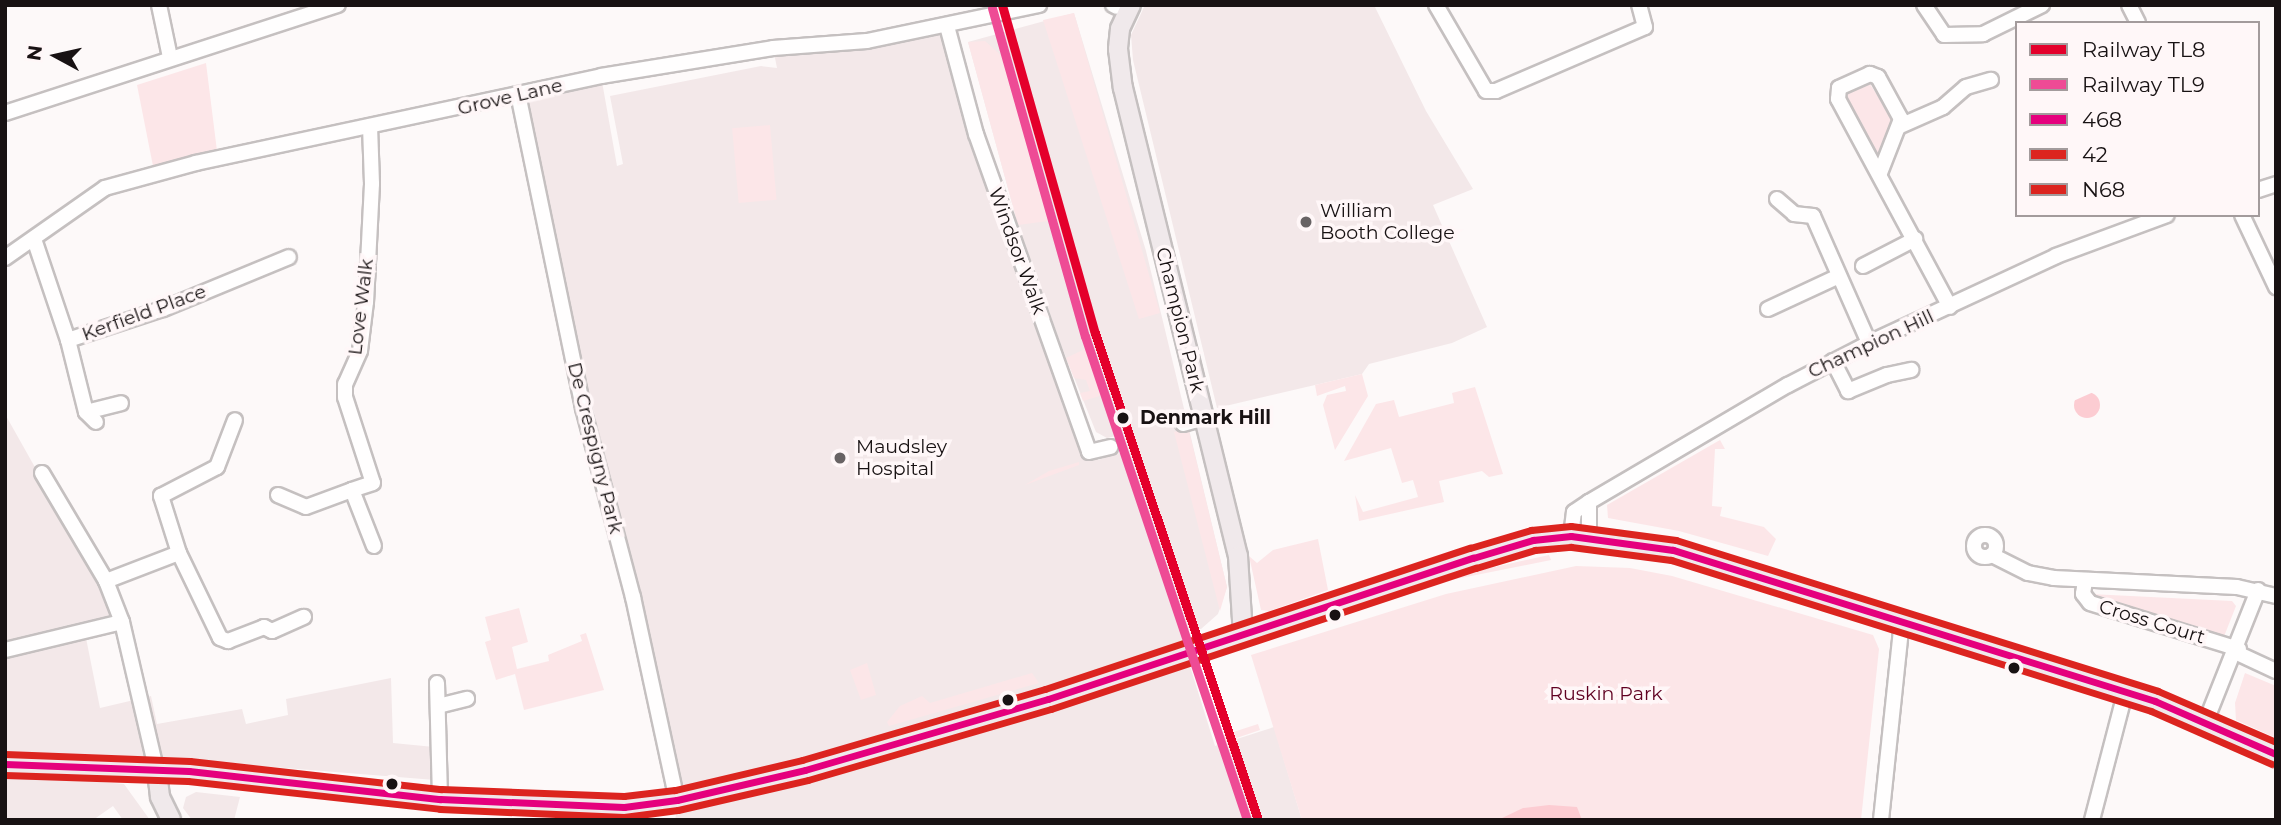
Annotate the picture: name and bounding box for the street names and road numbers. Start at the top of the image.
street label: Grove Lane [455,74,565,120]
street label: Windsor Walk [984,185,1050,317]
street label: Champion Park [1151,245,1209,395]
street label: Love Walk [344,258,378,356]
street label: Kerfield Place [79,280,209,346]
street label: Champion Hill [1804,305,1938,383]
street label: De Crespigny Park [563,360,627,536]
street label: Cross Court [2096,595,2208,649]

